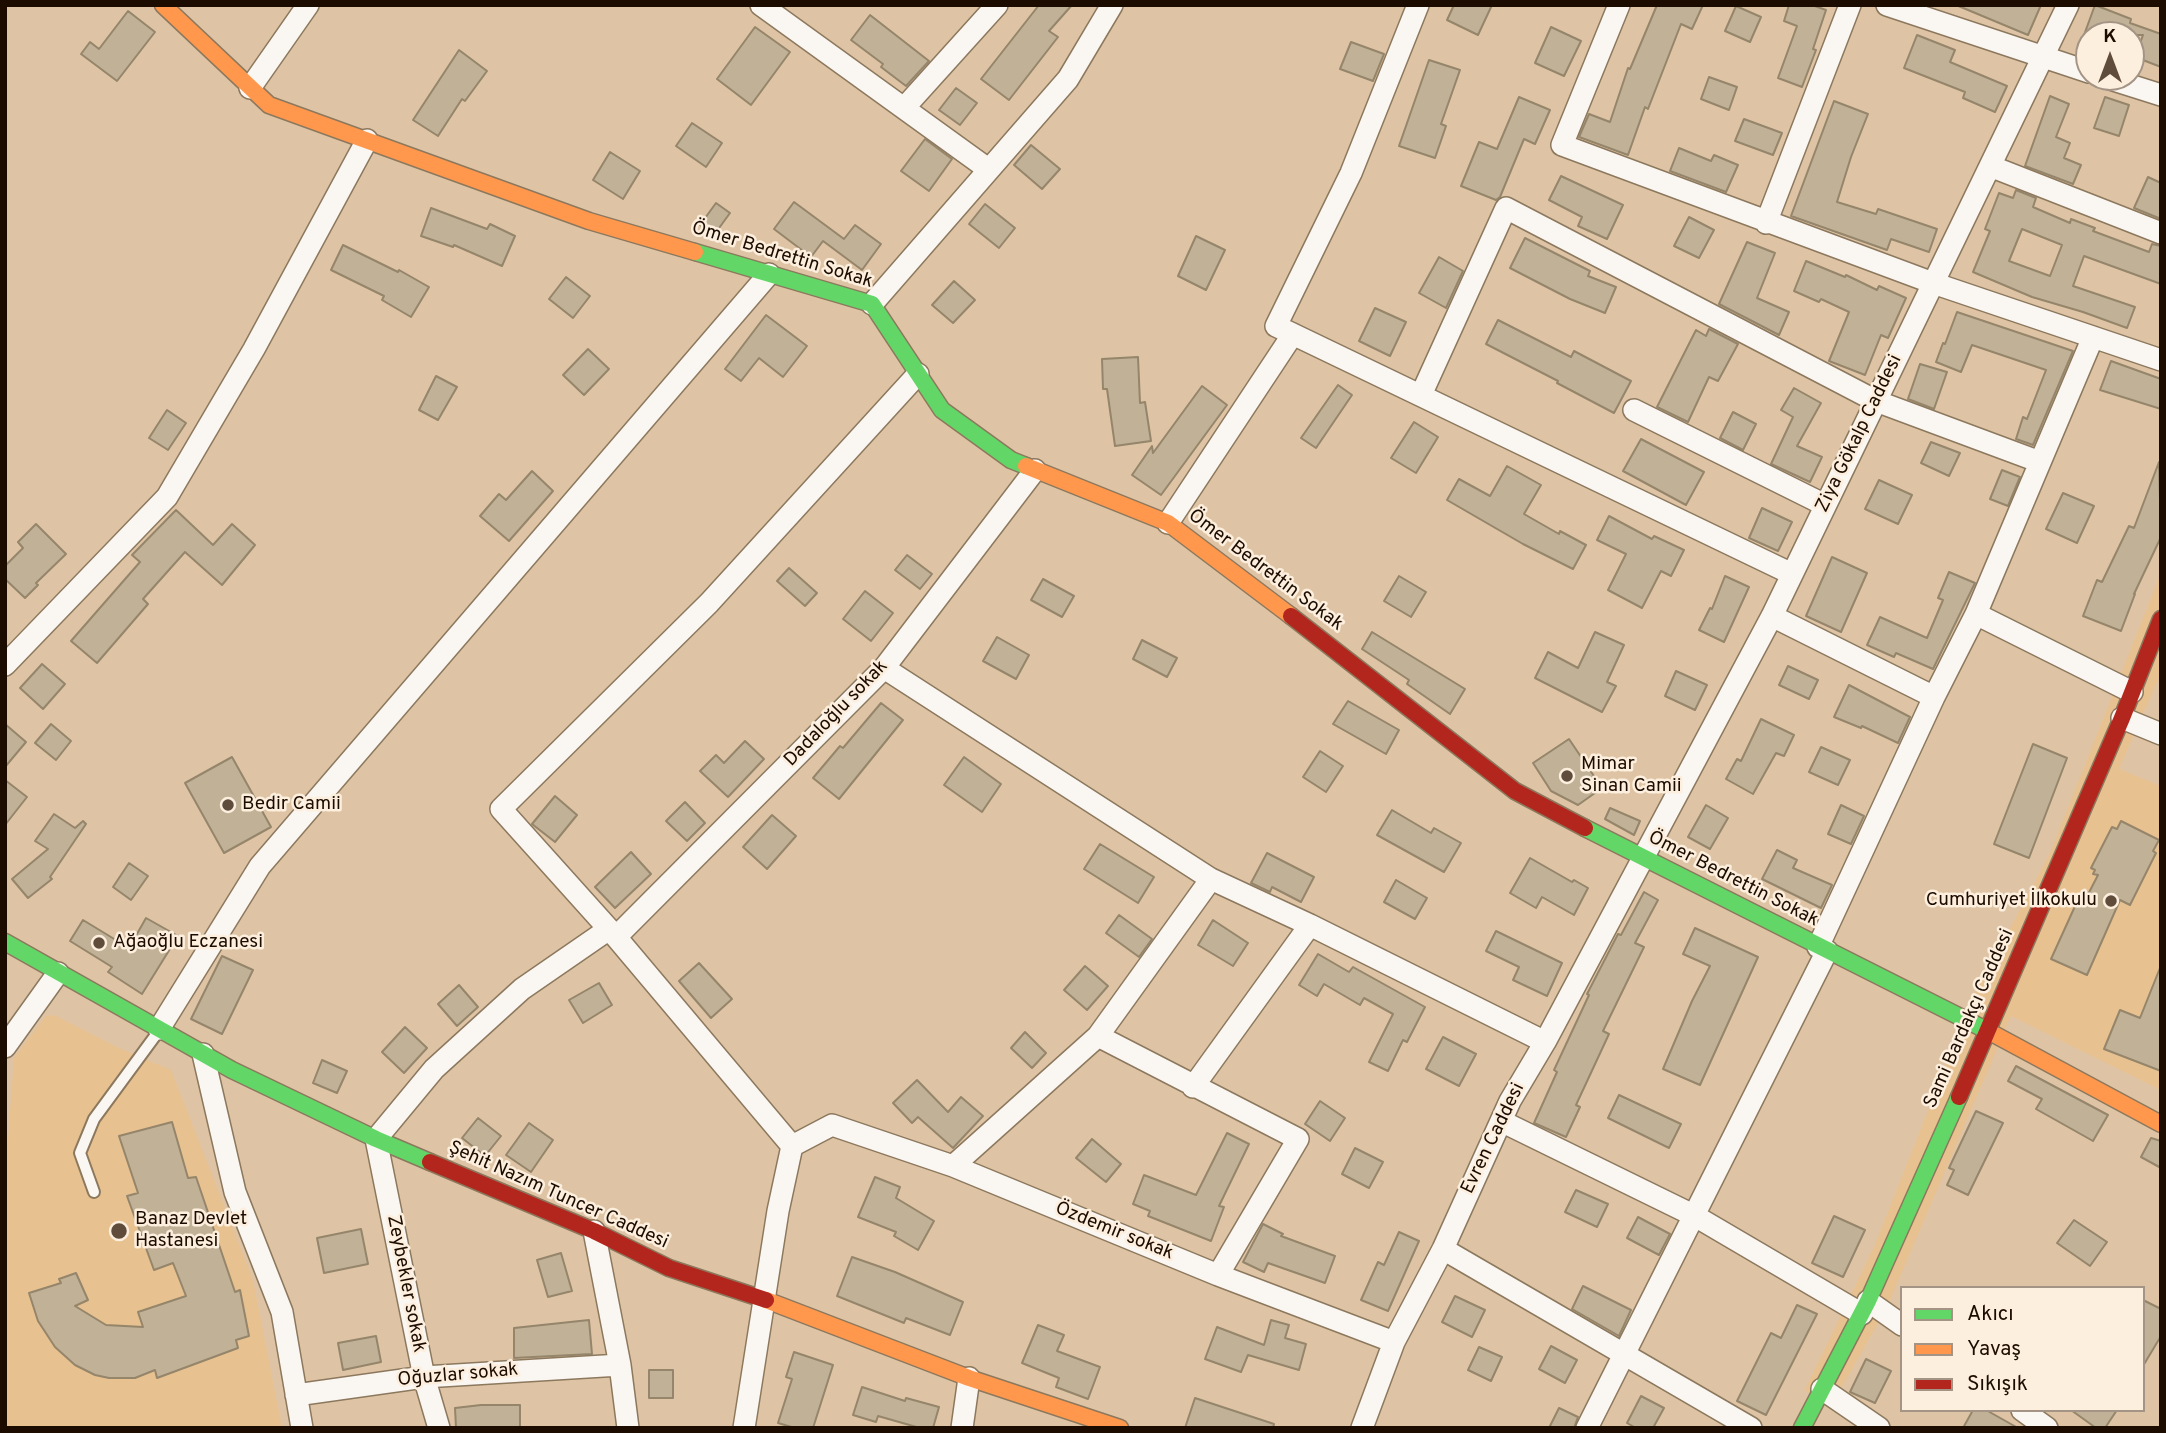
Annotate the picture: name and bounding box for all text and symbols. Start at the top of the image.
north arrow [2075,21,2145,91]
text: K [2103,25,2117,49]
street label: Ömer Bedrettin Sokak [689,218,875,294]
street label: Ziya Gökalp Caddesi [1812,351,1908,517]
street label: Ömer Bedrettin Sokak [1183,505,1347,637]
street label: Dadaloğlu sokak [780,656,894,772]
place label: Mimar Sinan Camii [1581,754,1682,798]
marker: Mimar Sinan Camii [1559,768,1575,784]
place label: Bedir Camii [242,794,341,816]
marker: Bedir Camii [220,797,236,813]
street label: Ömer Bedrettin Sokak [1644,827,1822,933]
place label: Cumhuriyet İlkokulu [1926,890,2097,912]
marker: Cumhuriyet İlkokulu [2103,893,2119,909]
street label: Sami Bardakçı Caddesi [1920,926,2020,1112]
place label: Ağaoğlu Eczanesi [113,932,263,954]
marker: Ağaoğlu Eczanesi [91,935,107,951]
street label: Evren Caddesi [1457,1080,1531,1198]
street label: Şehit Nazım Tuncer Caddesi [445,1137,671,1255]
street label: Özdemir sokak [1051,1198,1177,1266]
place label: Banaz Devlet Hastanesi [135,1209,247,1253]
street label: Zeybekler sokak [381,1213,429,1355]
marker: Banaz Devlet Hastanesi [109,1221,129,1241]
legend [1900,1286,2145,1412]
text: Akıcı [1967,1301,2014,1328]
text: Yavaş [1967,1336,2021,1363]
street label: Oğuzlar sokak [397,1359,519,1393]
text: Sıkışık [1967,1371,2028,1398]

